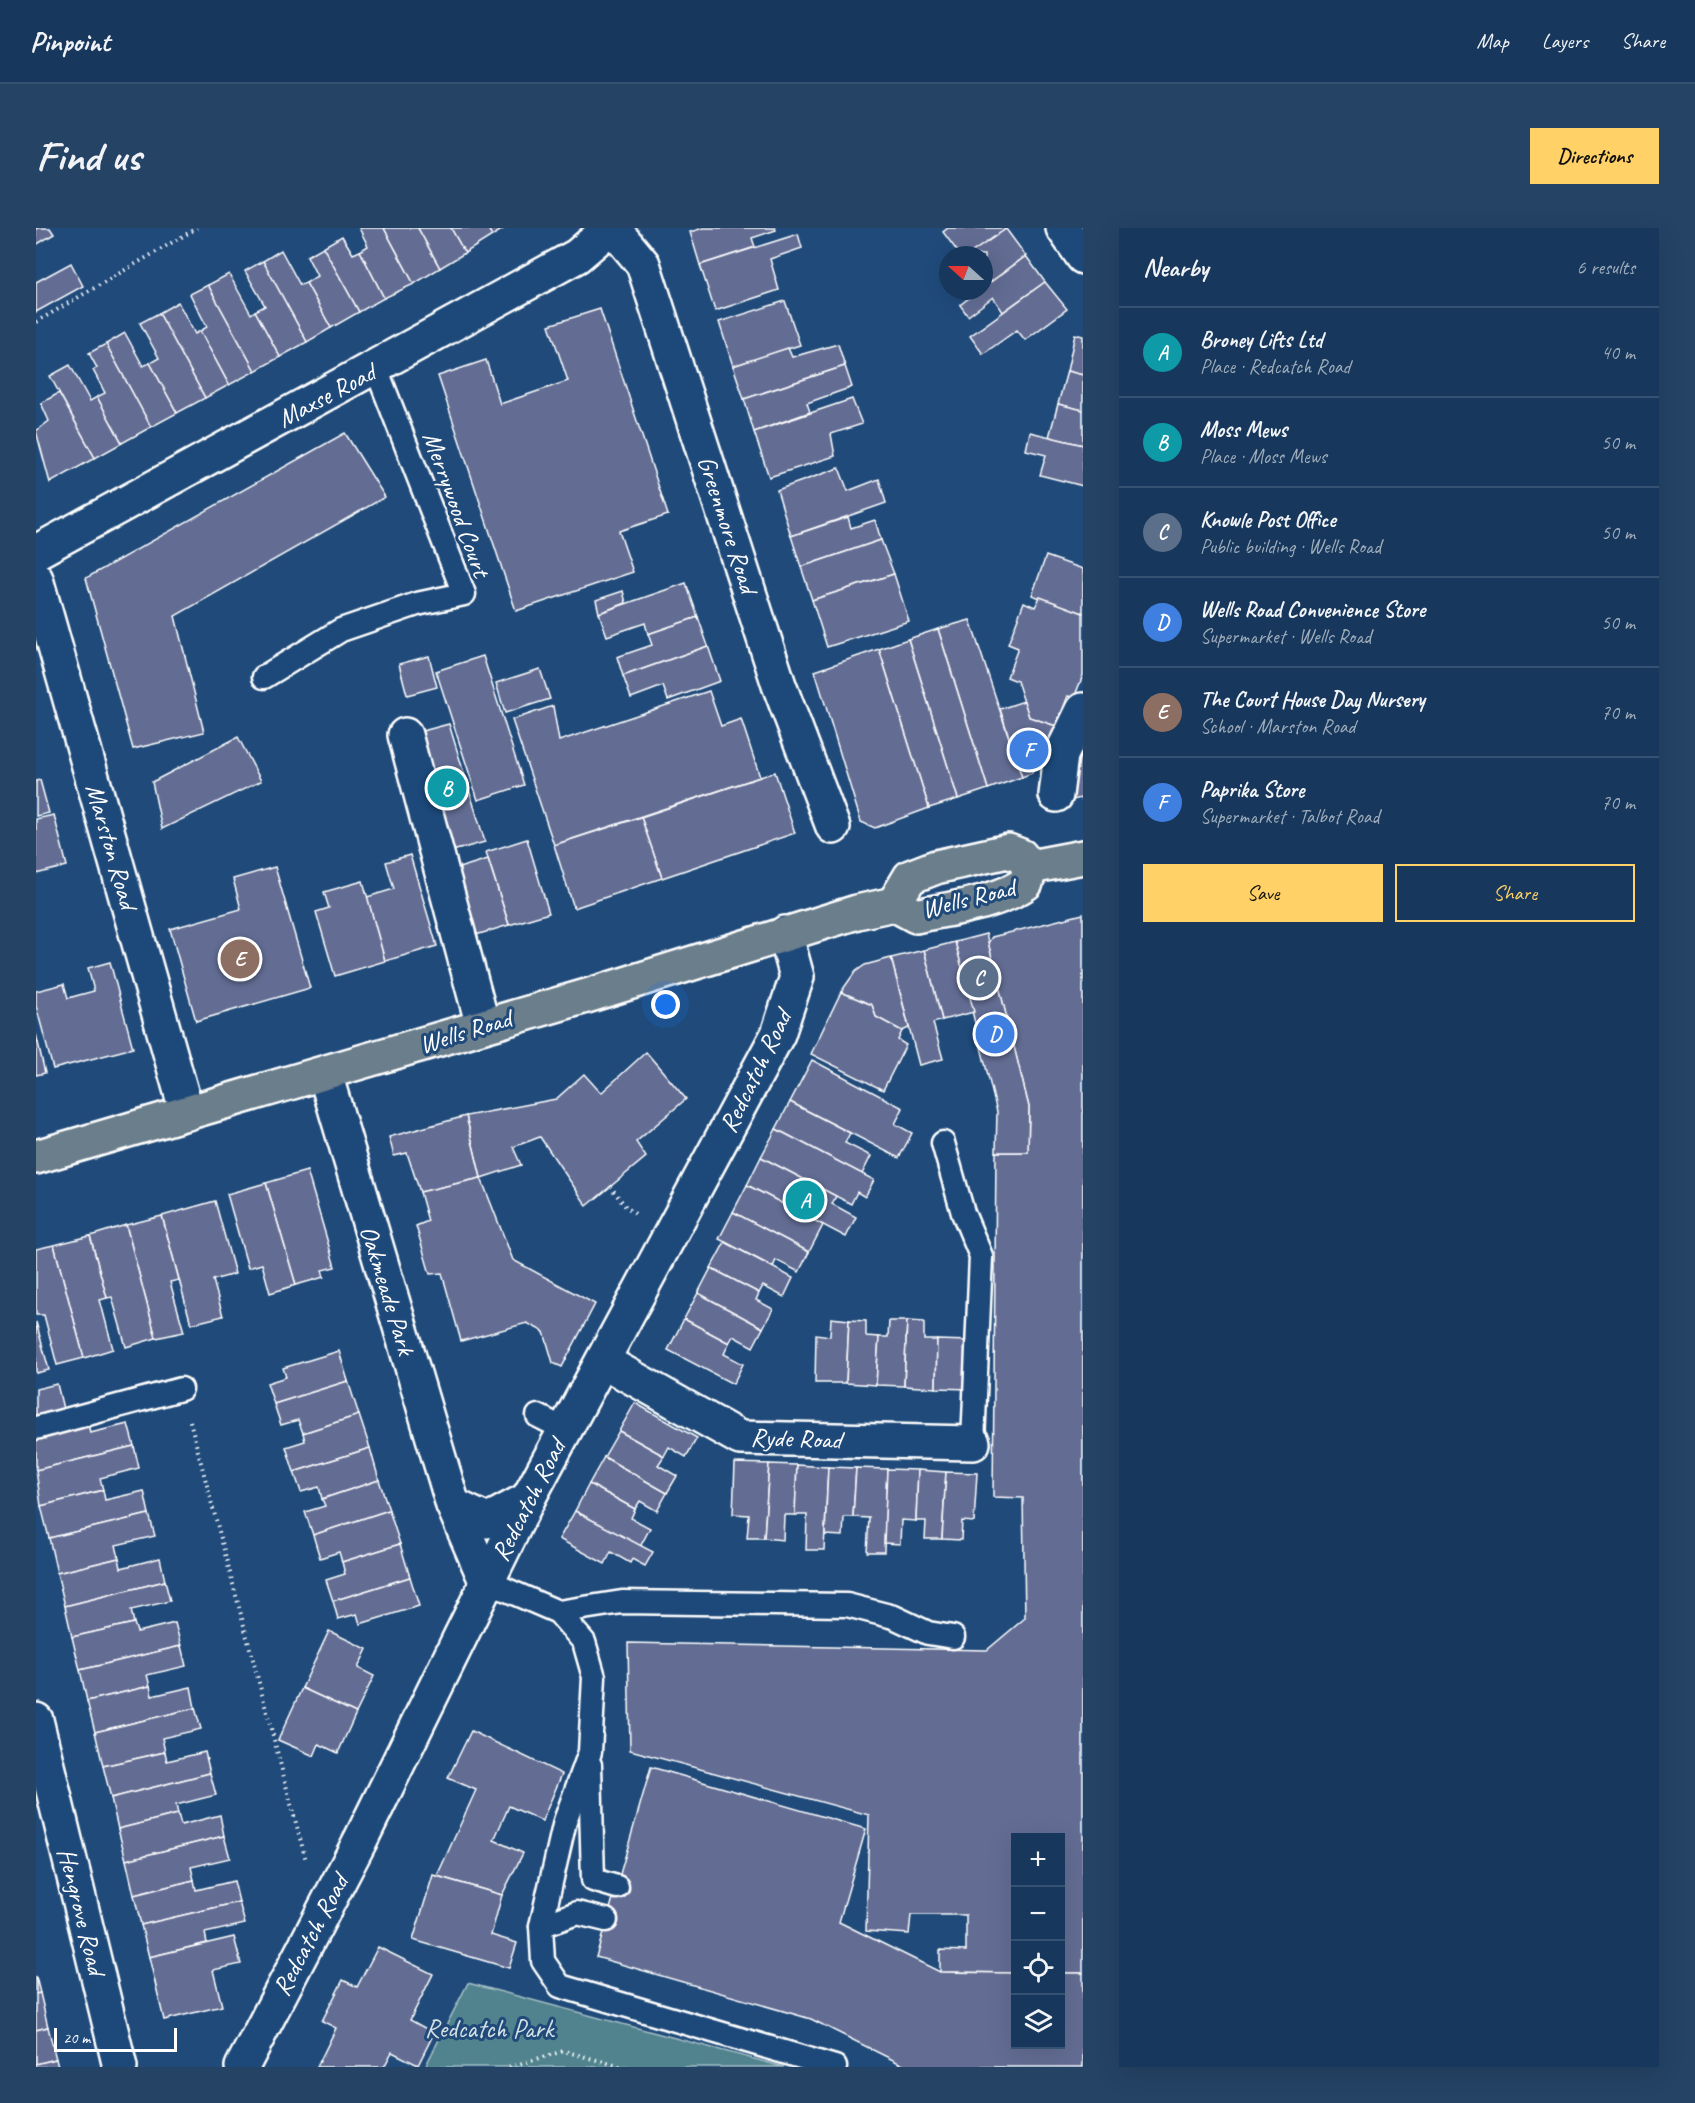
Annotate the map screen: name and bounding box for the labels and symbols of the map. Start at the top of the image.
north arrow [939,246,993,300]
street label: Maxse Road [272,354,384,435]
street label: Merrywood Court [415,427,499,584]
street label: Greenmore Road [690,451,766,600]
pin: F [1010,728,1048,772]
pin: B [428,766,466,810]
street label: Marston Road [78,780,146,916]
street label: Wells Road [918,870,1022,926]
pin: E [220,936,260,982]
pin: C [960,956,998,1000]
your location [651,990,680,1019]
street label: Wells Road [415,1001,519,1061]
street label: Redcatch Road [712,1001,801,1138]
pin: D [976,1012,1014,1056]
pin: A [786,1178,824,1222]
street label: Oakmeade Park [352,1221,423,1360]
street label: Ryde Road [750,1420,846,1457]
street label: Redcatch Road [484,1430,575,1567]
street label: Hengrove Road [50,1844,114,1982]
street label: Redcatch Road [265,1866,358,2001]
park label: Redcatch Park [425,2012,556,2045]
scale bar [54,2025,177,2052]

